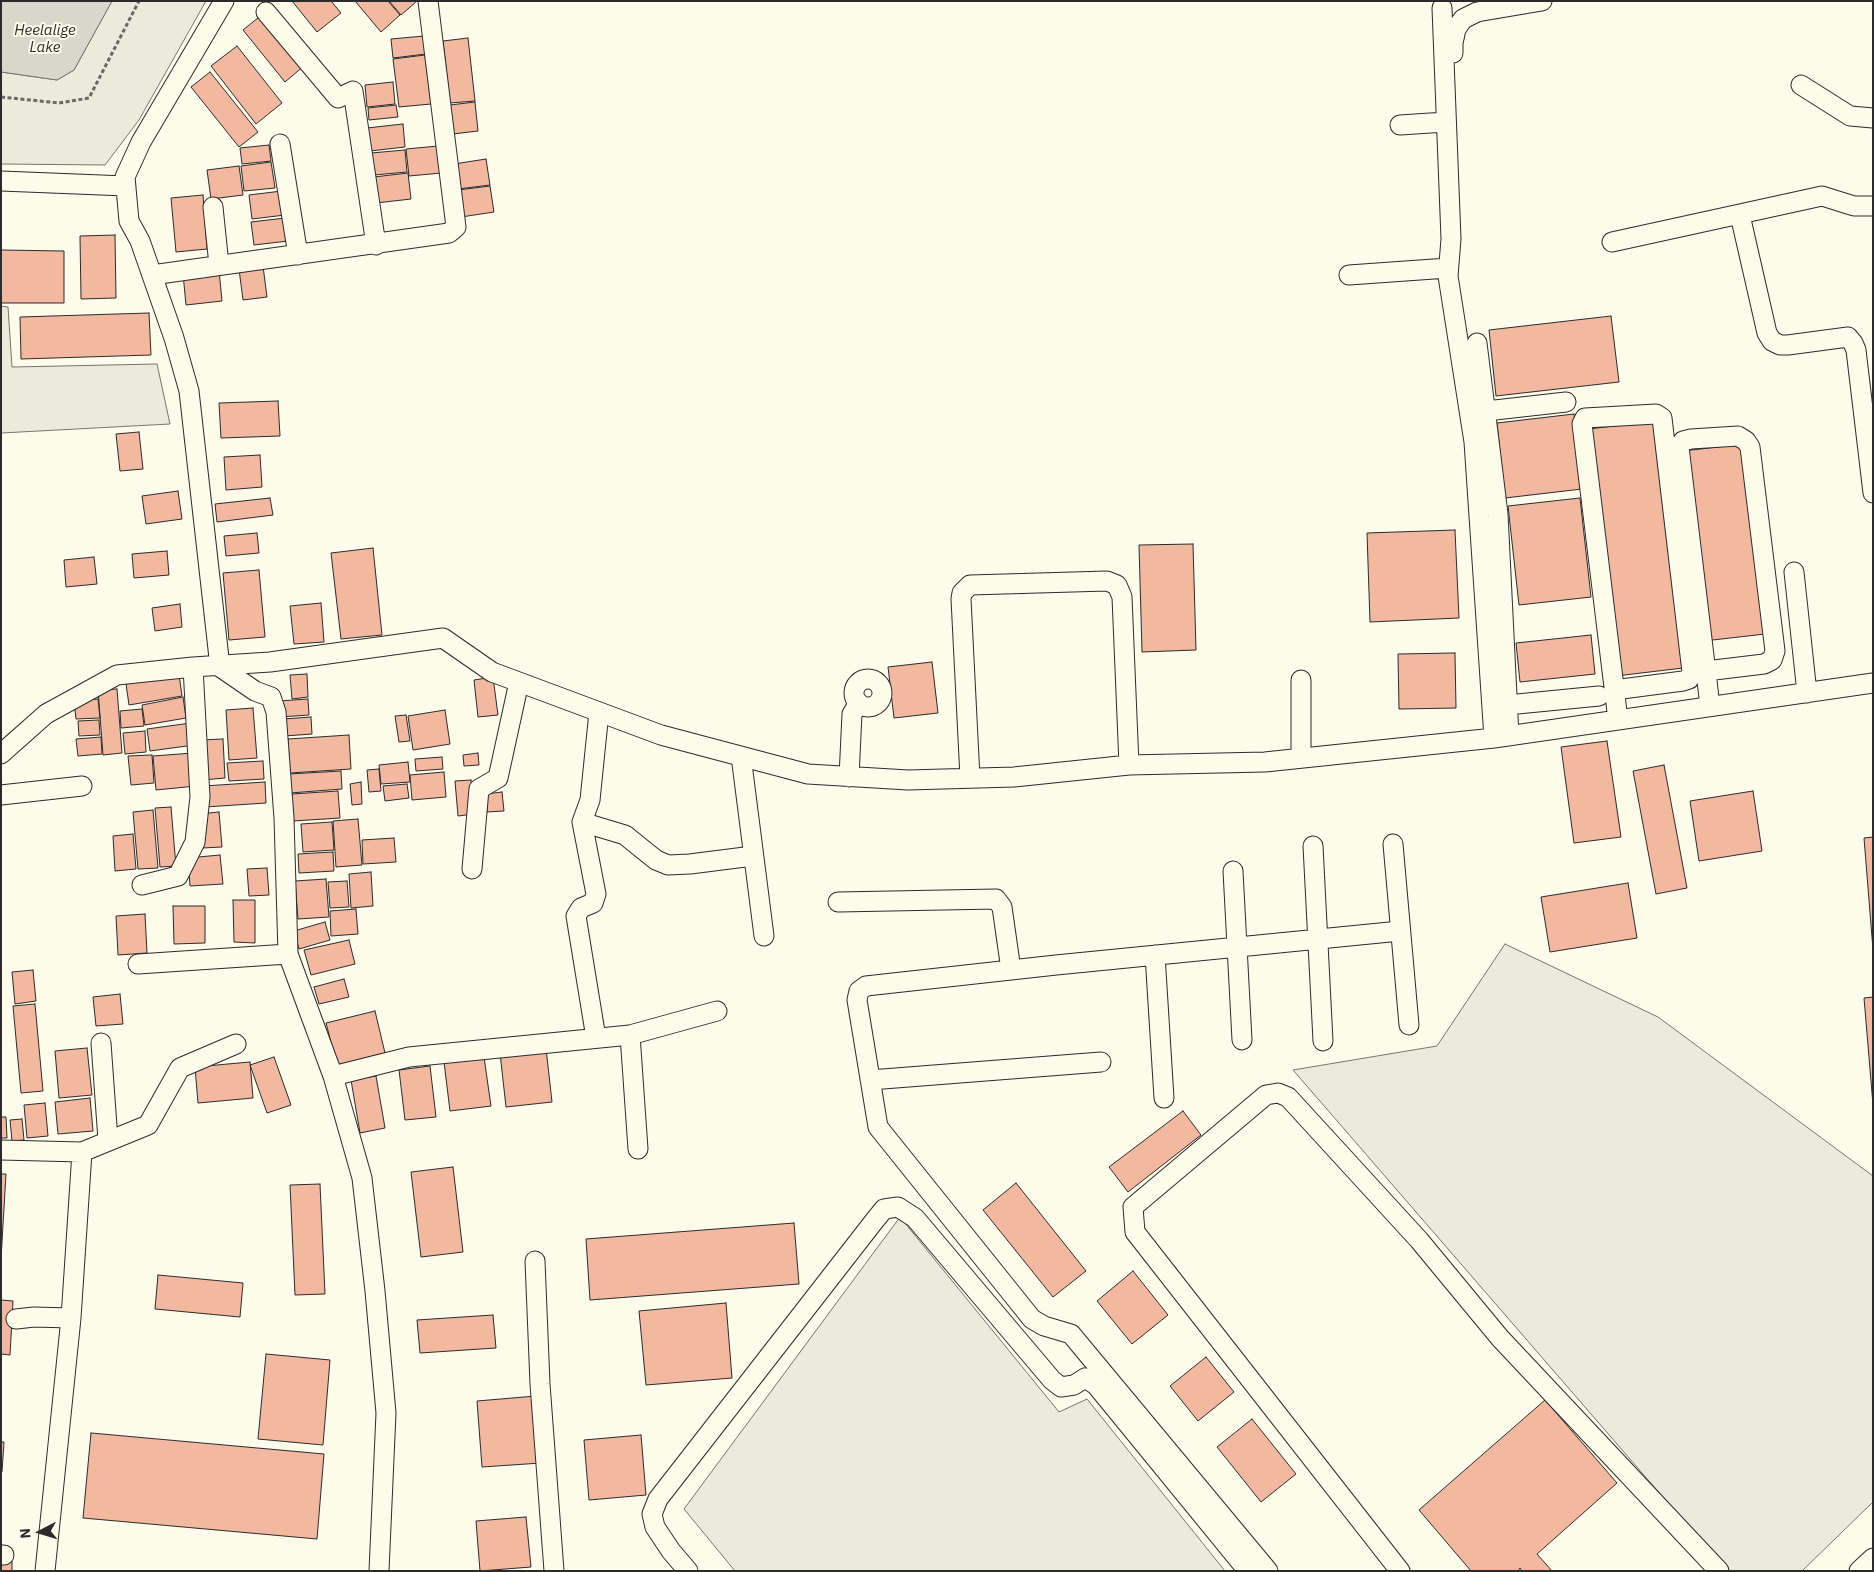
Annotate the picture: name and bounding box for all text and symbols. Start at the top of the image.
water label: Heelalige Lake [14,22,76,57]
north arrow [15,1507,65,1557]
text: N [16,1527,34,1539]

